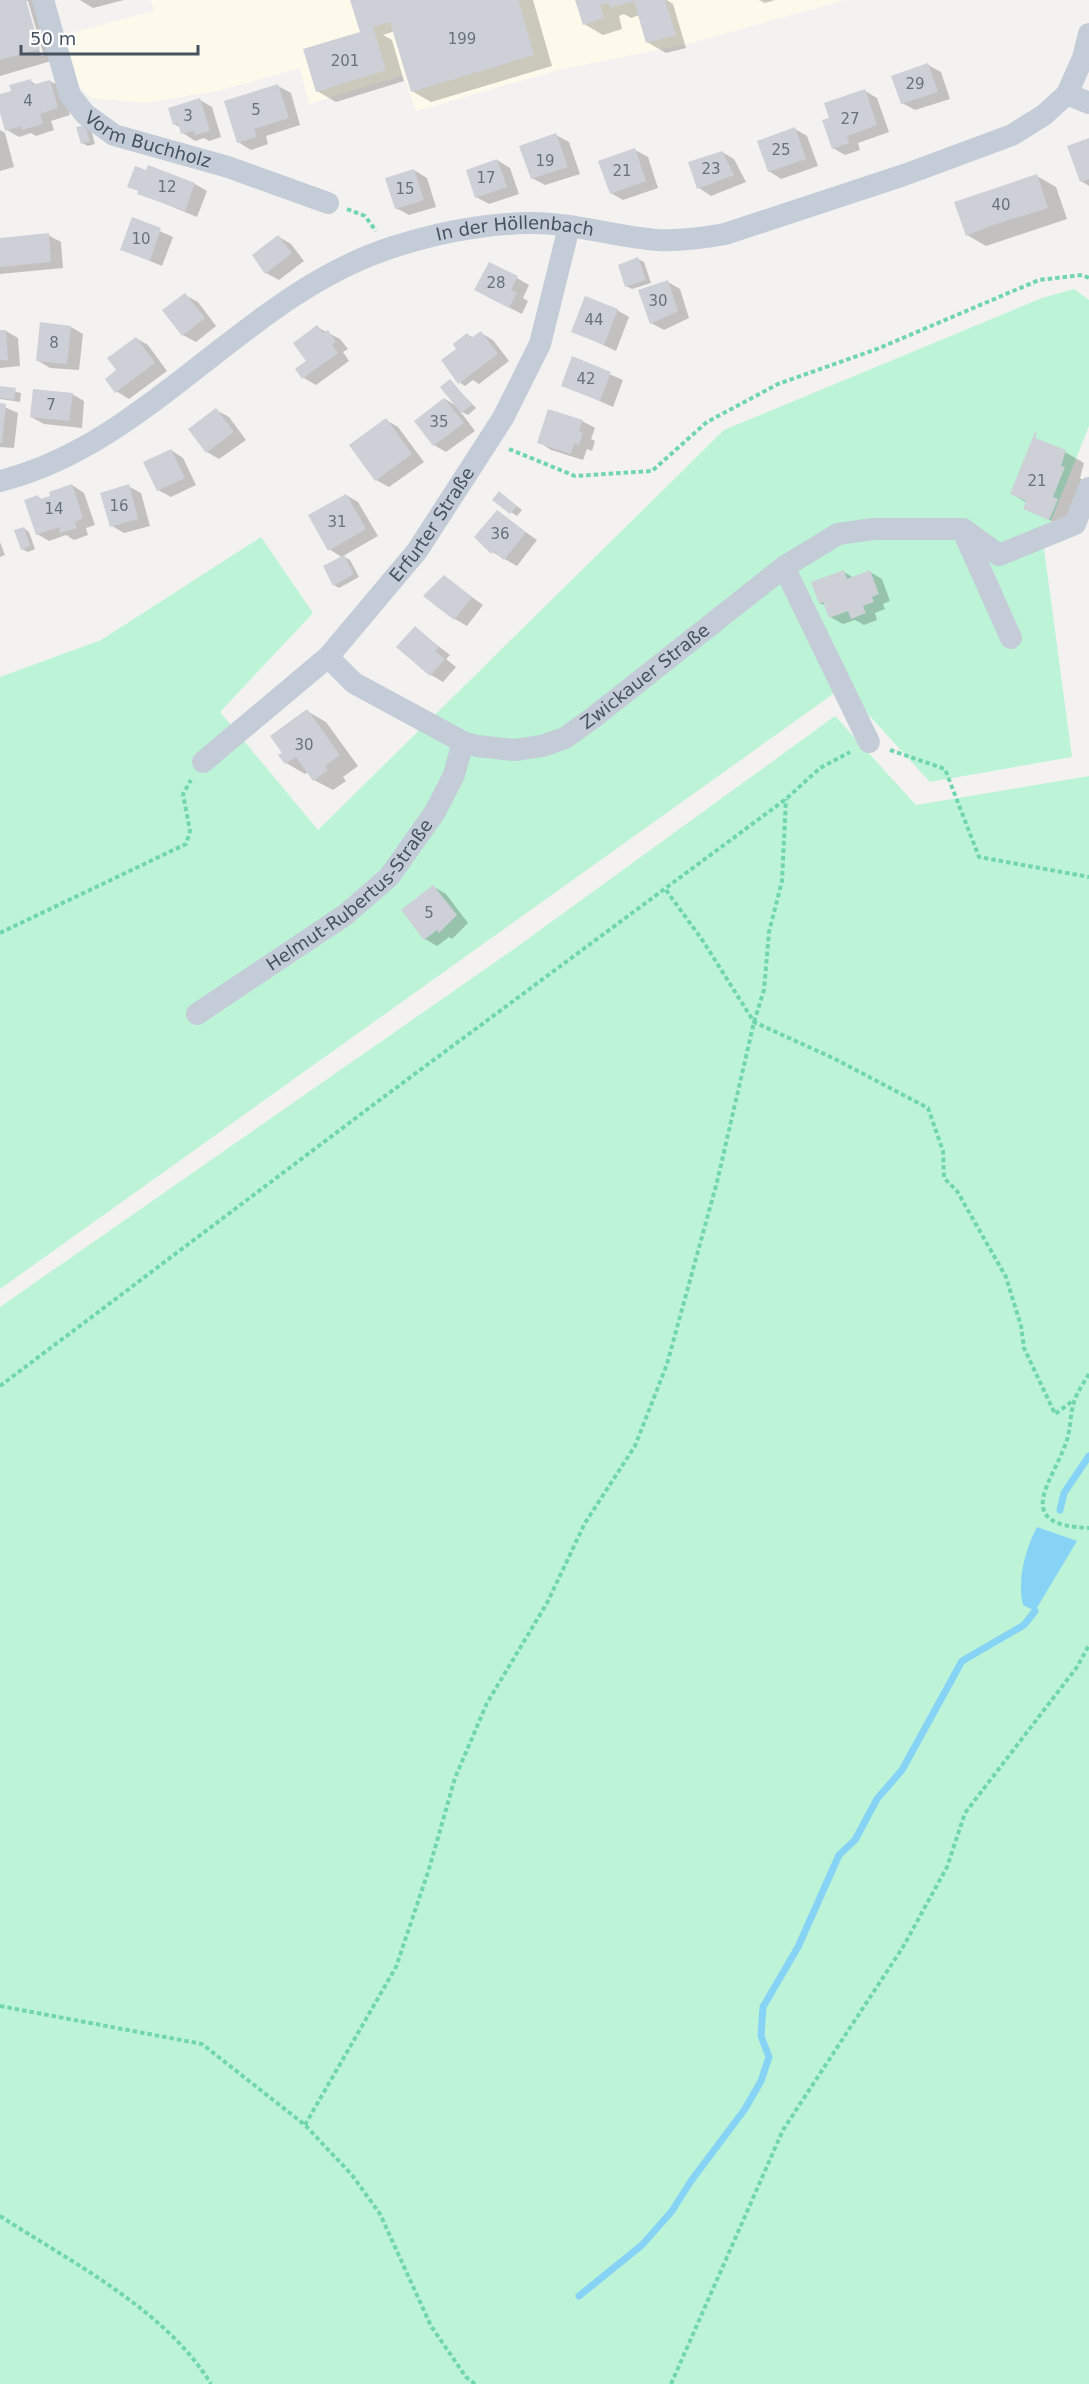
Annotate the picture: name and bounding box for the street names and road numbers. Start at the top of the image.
street label: Vorm Buchholz [81,106,214,172]
street label: In der Höllenbach [434,212,596,245]
street label: Erfurter Straße [385,463,478,586]
street label: Zwickauer Straße [576,619,713,733]
street label: Helmut-Rubertus-Straße [262,815,437,975]

